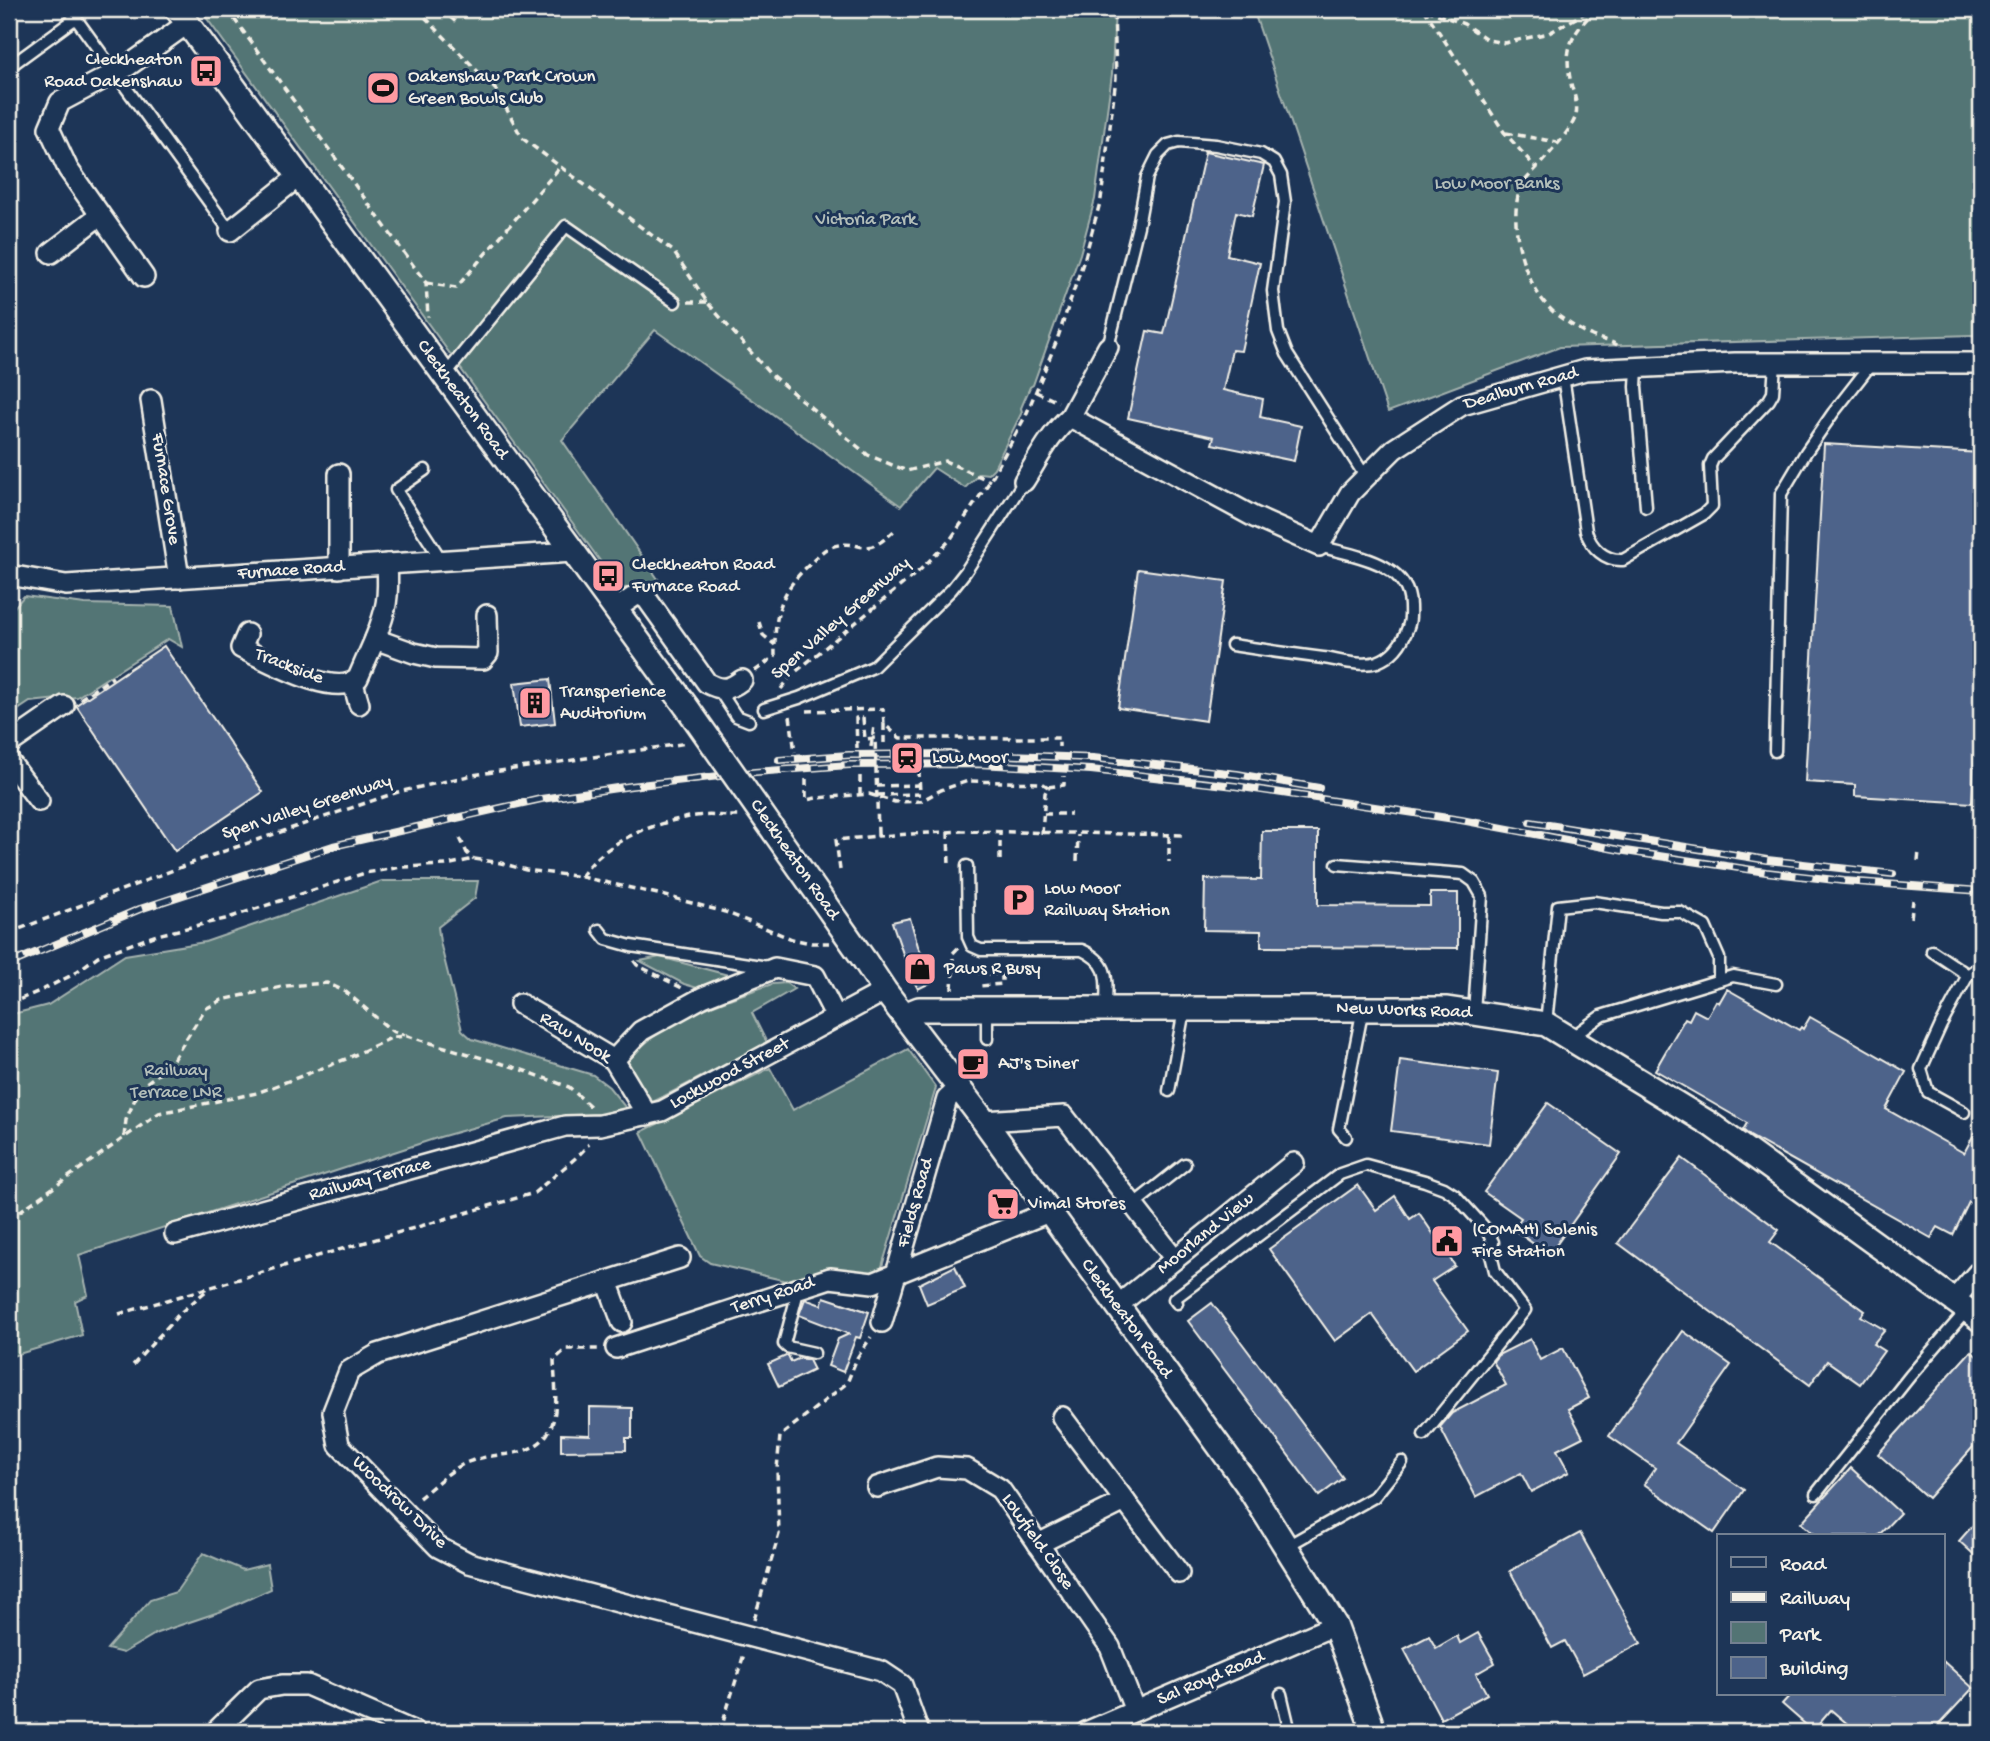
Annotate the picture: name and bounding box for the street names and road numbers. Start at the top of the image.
street label: Cleckheaton Road [411,336,514,466]
street label: Dealburn Road [1459,361,1582,417]
street label: Furnace Grove [145,431,185,547]
street label: Spen Valley Greenway [767,552,916,686]
street label: Furnace Road [236,556,347,586]
street label: Trackside [251,643,327,691]
street label: Spen Valley Greenway [219,770,395,846]
street label: Cleckheaton Road [744,795,845,926]
street label: New Works Road [1336,997,1474,1025]
street label: Raw Nook [535,1007,616,1070]
street label: Lockwood Street [666,1032,796,1115]
street label: Railway Terrace [307,1153,434,1207]
street label: Fields Road [892,1154,940,1251]
street label: Moorland View [1153,1188,1259,1280]
street label: Cleckheaton Road [1075,1255,1178,1385]
street label: Terry Road [728,1271,819,1321]
street label: Woodrow Drive [346,1452,452,1555]
street label: Lowfield Close [995,1489,1079,1595]
street label: Sal Royd Road [1154,1645,1270,1712]

